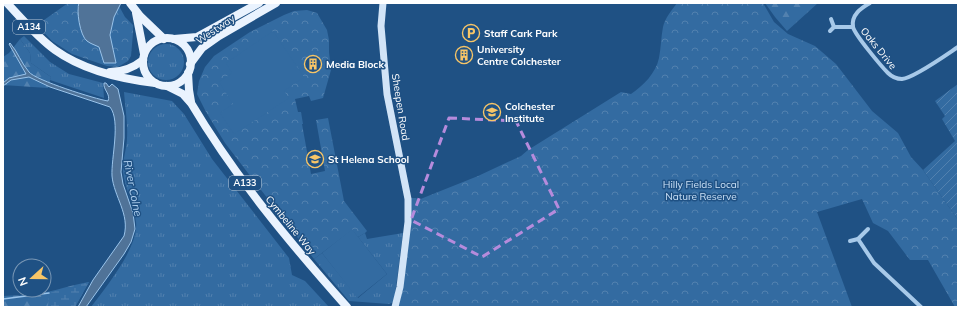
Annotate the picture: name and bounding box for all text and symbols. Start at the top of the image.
street label: Westway [193,11,238,47]
road number: A134 [13,20,45,34]
parking icon: Staff Cark Park [461,23,481,43]
street label: Oaks Drive [858,25,900,72]
place label: Staff Cark Park [484,27,558,40]
place label: University Centre Colchester [477,43,561,68]
building icon: University Centre Colchester [454,45,474,65]
building icon: Media Block [303,54,323,74]
place label: Media Block [326,58,384,71]
street label: Sheepen Road [389,73,412,141]
place label: Colchester Institute [505,100,555,125]
school or university icon: Colchester Institute [482,102,502,122]
school or university icon: St Helena School [305,149,325,169]
place label: St Helena School [328,153,409,166]
water label: River Colne [121,159,145,217]
road number: A133 [229,176,261,190]
park label: Hilly Fields Local Nature Reserve [663,178,739,203]
street label: Cymbeline Way [263,193,319,258]
north arrow [12,258,52,298]
text: N [15,275,31,288]

